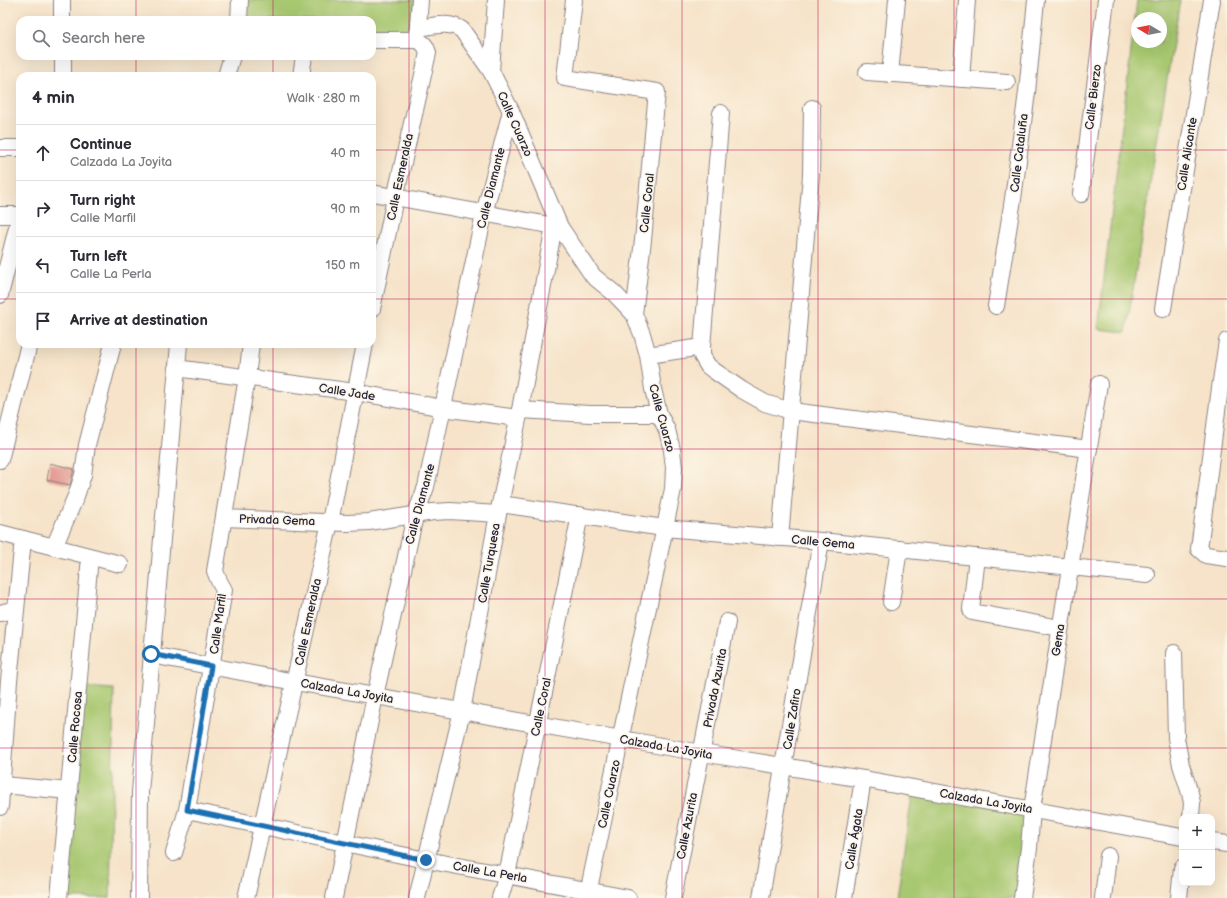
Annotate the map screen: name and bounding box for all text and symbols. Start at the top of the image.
north arrow [1131,12,1167,48]
search box [16,16,376,60]
icon: search [30,27,52,49]
text: Search here [62,29,145,48]
street label: Calle Bierzo [1082,63,1105,131]
text: 4 min [32,88,75,108]
street label: Calle Cuarzo [493,89,536,159]
text: Walk · 280 m [287,90,360,106]
street label: Calle Cataluña [1007,113,1032,193]
street label: Calle Alicante [1174,116,1201,192]
street label: Calle Esmeralda [384,132,417,222]
text: Continue [70,135,132,154]
icon: ahead [32,142,54,164]
text: 40 m [330,145,360,161]
street label: Calle Diamante [474,146,509,230]
text: Calzada La Joyita [70,154,172,170]
street label: Calle Coral [637,173,658,234]
text: Turn right [70,191,135,210]
icon: right [32,198,54,220]
text: 90 m [331,201,360,217]
text: Calle Marfil [70,210,136,226]
text: Turn left [70,247,127,266]
icon: left [32,254,54,276]
text: 150 m [326,257,360,273]
text: Calle La Perla [70,266,152,282]
icon: arrive [32,310,54,332]
text: Arrive at destination [70,311,208,330]
street label: Calle Jade [318,381,376,404]
street label: Calle Cuarzo [645,382,678,454]
street label: Calle Diamante [402,462,438,546]
street label: Privada Gema [239,512,316,529]
street label: Calle Turquesa [475,522,504,604]
street label: Calle Gema [791,532,856,553]
street label: Calle Esmeralda [292,577,325,667]
street label: Calle Marfil [207,593,230,655]
street label: Gema [1049,622,1069,657]
route start [142,645,160,663]
street label: Privada Azurita [700,647,731,729]
street label: Calzada La Joyita [299,676,395,707]
street label: Calle Coral [528,676,555,738]
street label: Calle Zafiro [780,687,805,751]
street label: Calle Rocosa [65,690,86,764]
street label: Calzada La Joyita [618,732,714,763]
street label: Calle Cuarzo [595,758,624,830]
street label: Calzada La Joyita [938,786,1034,817]
street label: Calle Azurita [674,791,701,861]
street label: Calle Ágata [840,807,867,871]
map controls [1179,814,1215,886]
button: + [1179,814,1215,850]
button: − [1179,850,1215,886]
route end [417,851,435,869]
street label: Calle La Perla [451,859,529,886]

